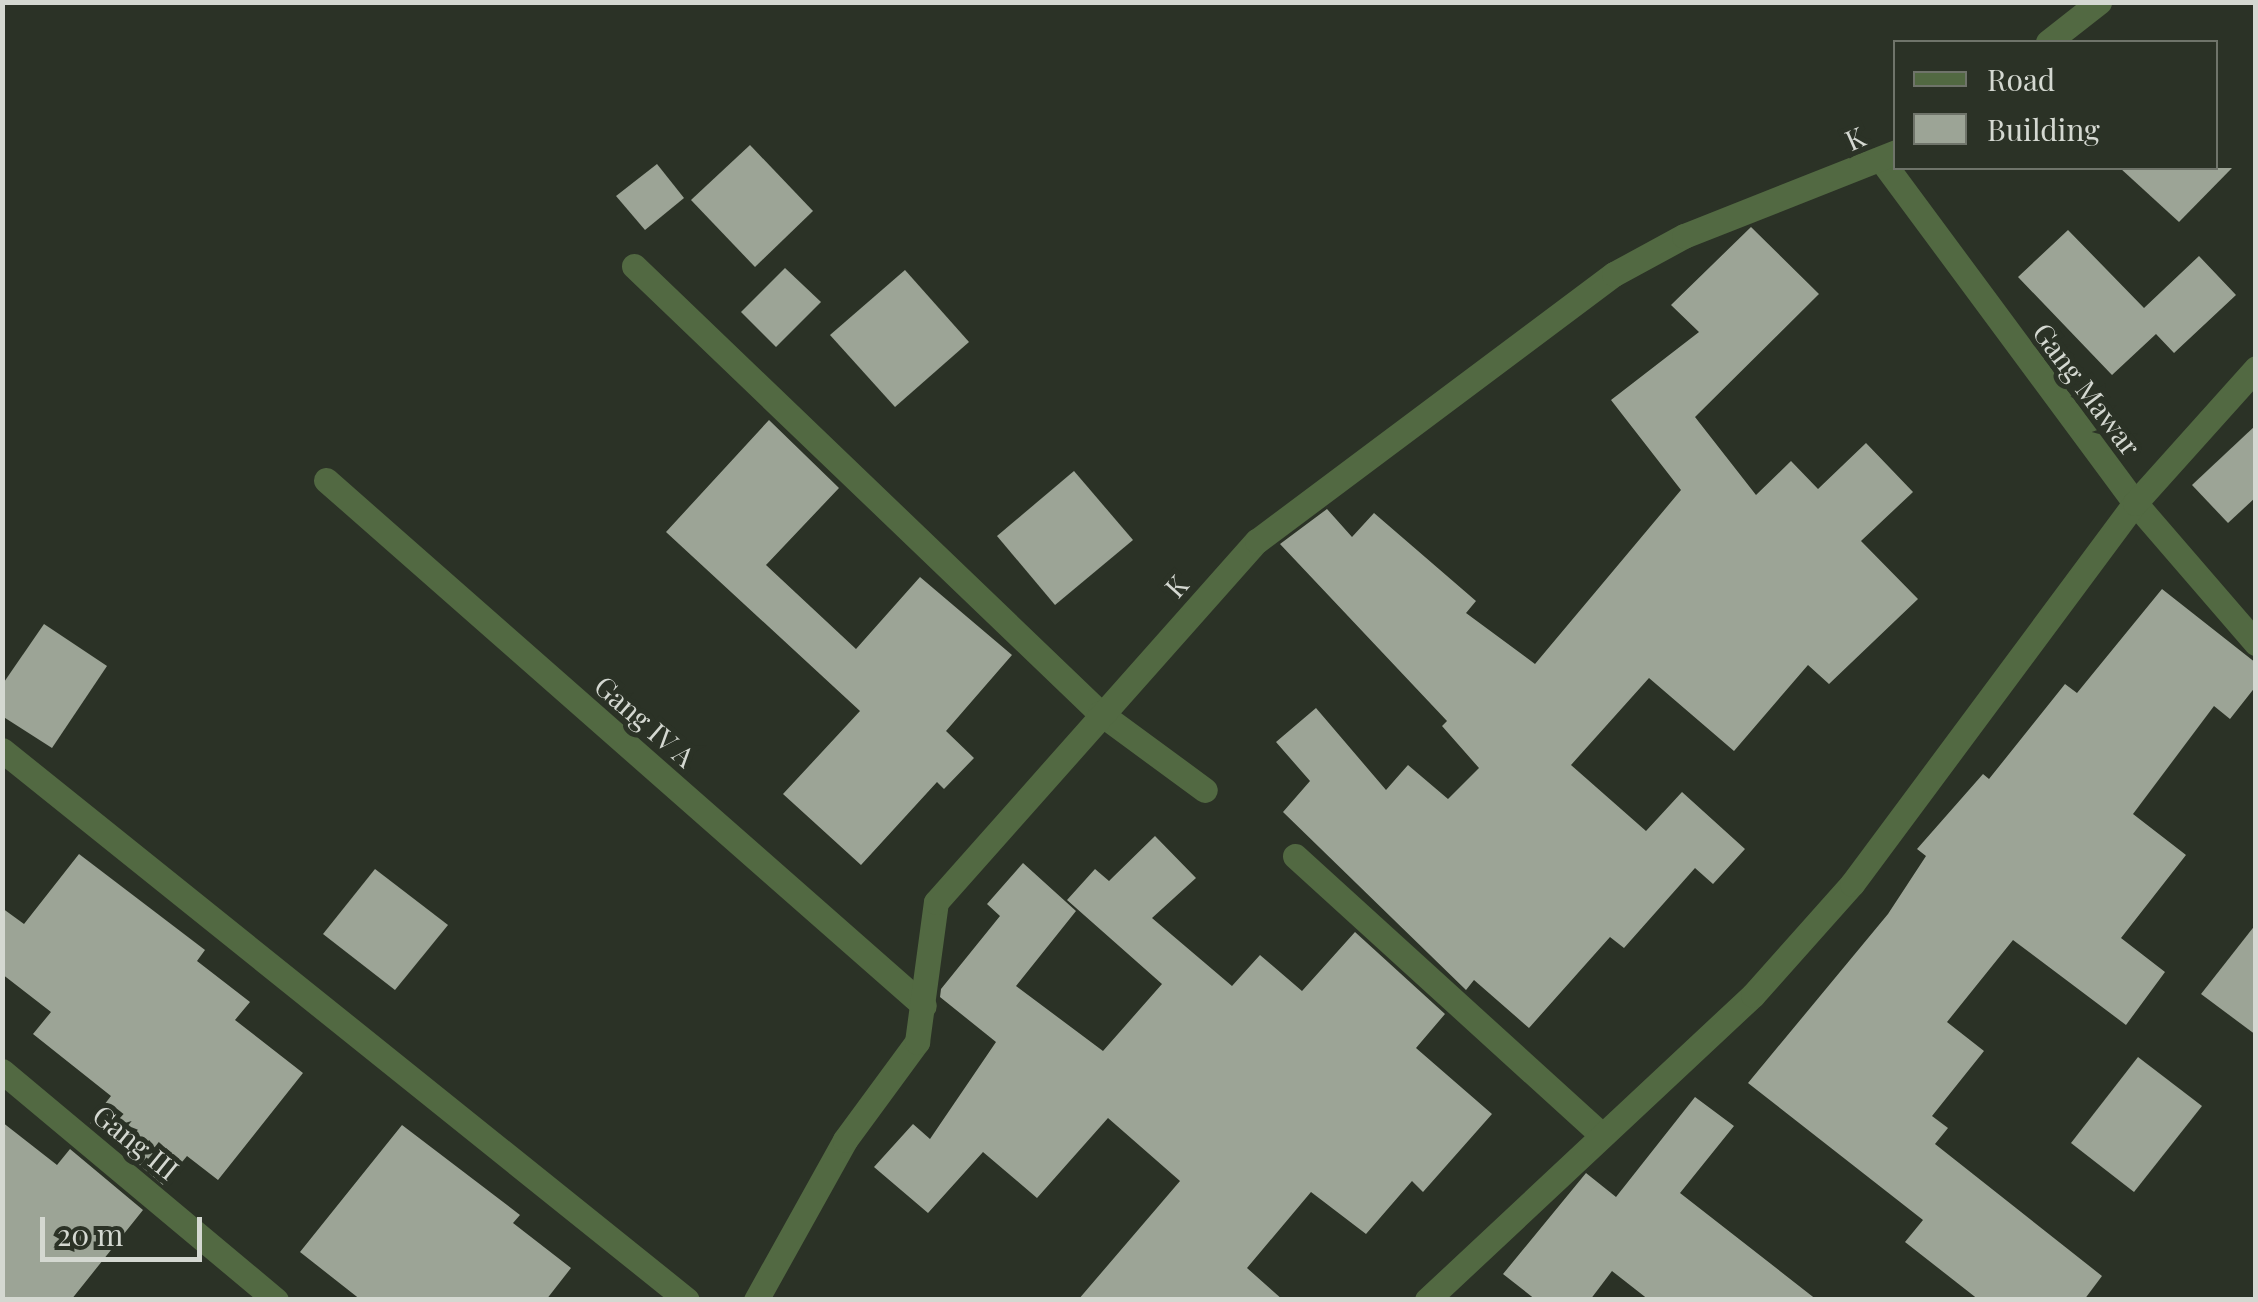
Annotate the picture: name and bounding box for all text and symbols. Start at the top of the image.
legend [1893,40,2218,170]
text: Road [1987,59,2055,99]
text: Building [1987,109,2100,149]
street label: K [1840,119,1870,157]
street label: Gang Mawar [2026,316,2148,462]
street label: K [1157,568,1195,604]
street label: Gang IV A [587,668,703,774]
street label: Gang III [87,1097,185,1187]
scale bar [45,1197,208,1259]
text: 20 m [57,1214,123,1254]

